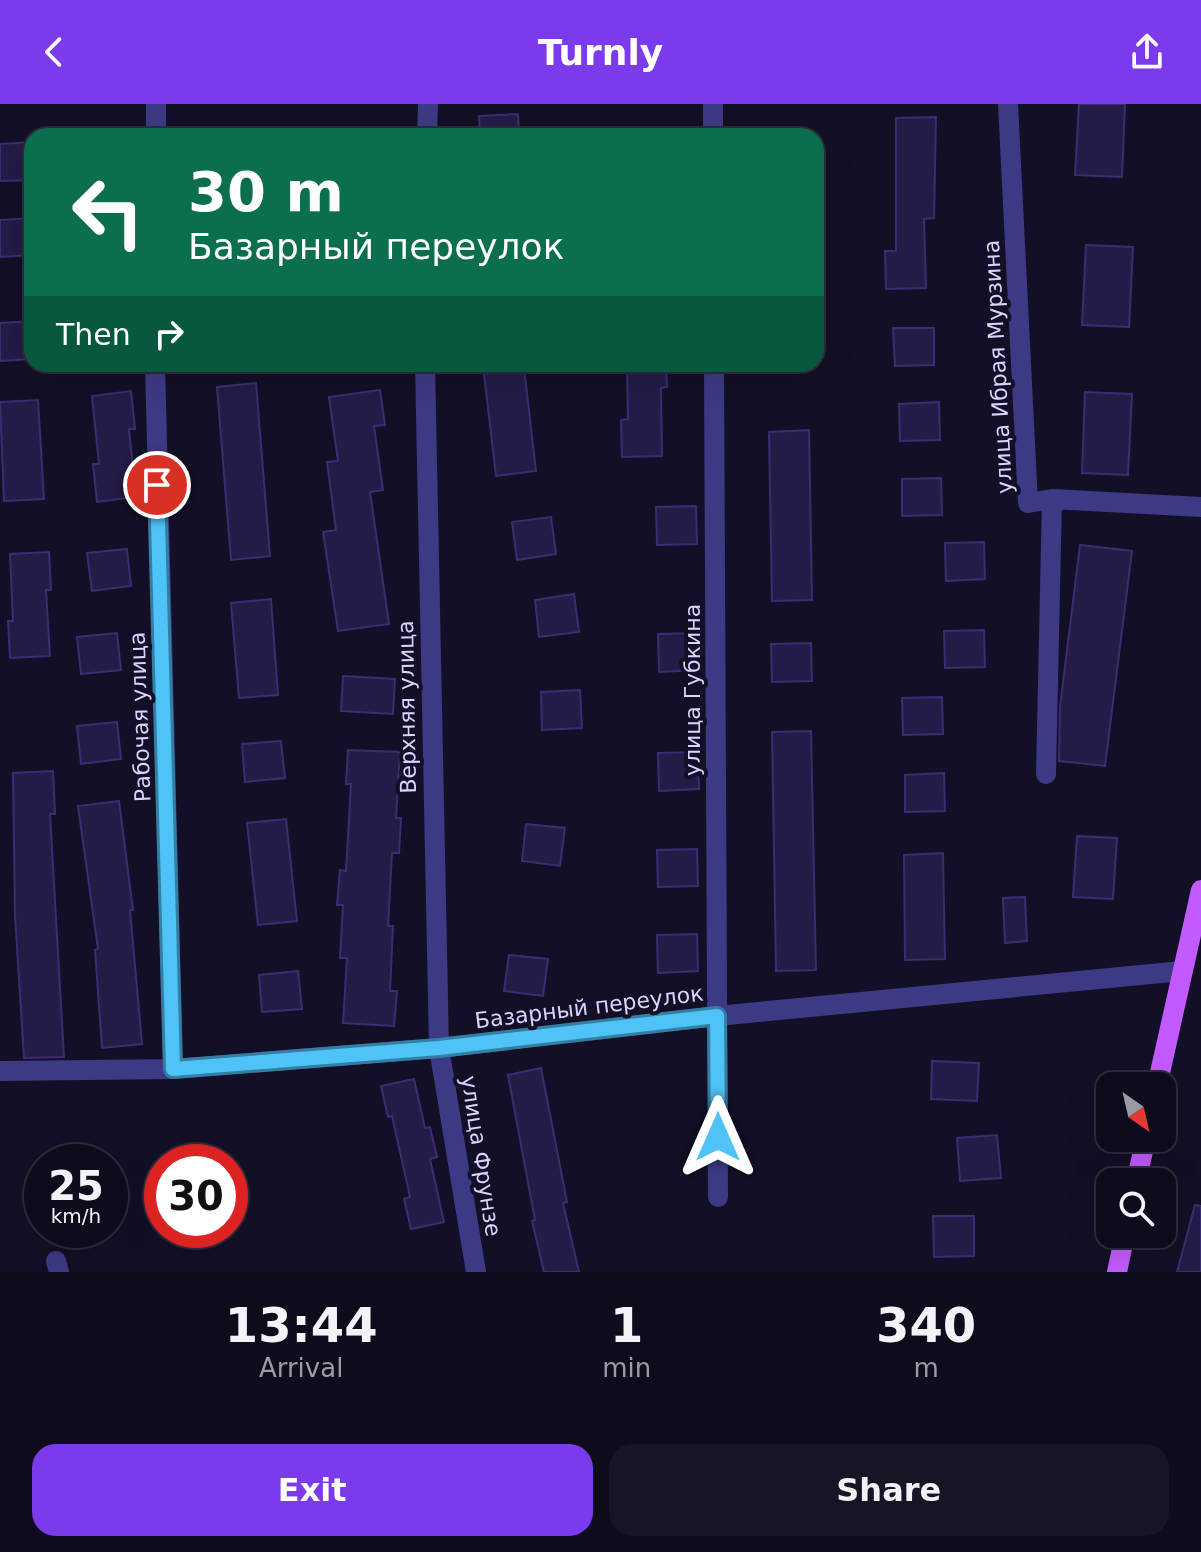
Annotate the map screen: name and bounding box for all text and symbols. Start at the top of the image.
icon: back [32,30,76,74]
icon: share [1125,30,1169,74]
text: Turnly [538,32,663,73]
text: 30 m [188,159,344,224]
icon: left [56,160,160,264]
text: Базарный переулок [188,226,564,267]
street label: улица Ибрая Мурзина [979,239,1017,495]
icon: right [147,312,191,356]
text: Then [56,317,131,352]
pin [123,451,191,519]
icon: arrive [135,463,179,507]
street label: улица Губкина [680,604,705,776]
street label: Верхняя улица [393,620,421,794]
street label: Рабочая улица [125,631,155,803]
street label: Базарный переулок [473,981,705,1033]
north arrow [1096,1072,1176,1152]
map controls [1096,1072,1176,1248]
street label: улица Фрунзе [456,1074,506,1238]
position arrow [676,1095,760,1179]
speed limit sign: 30 [144,1144,248,1248]
text: 25 [48,1163,104,1209]
button: search [1096,1168,1176,1248]
text: km/h [51,1204,101,1228]
text: 13:44 [225,1297,378,1353]
text: 1 [610,1297,643,1353]
text: 340 [876,1297,976,1353]
text: Arrival [259,1353,343,1383]
text: min [602,1353,651,1383]
text: m [913,1353,939,1383]
button: Exit [32,1444,593,1536]
button: Share [609,1444,1169,1536]

